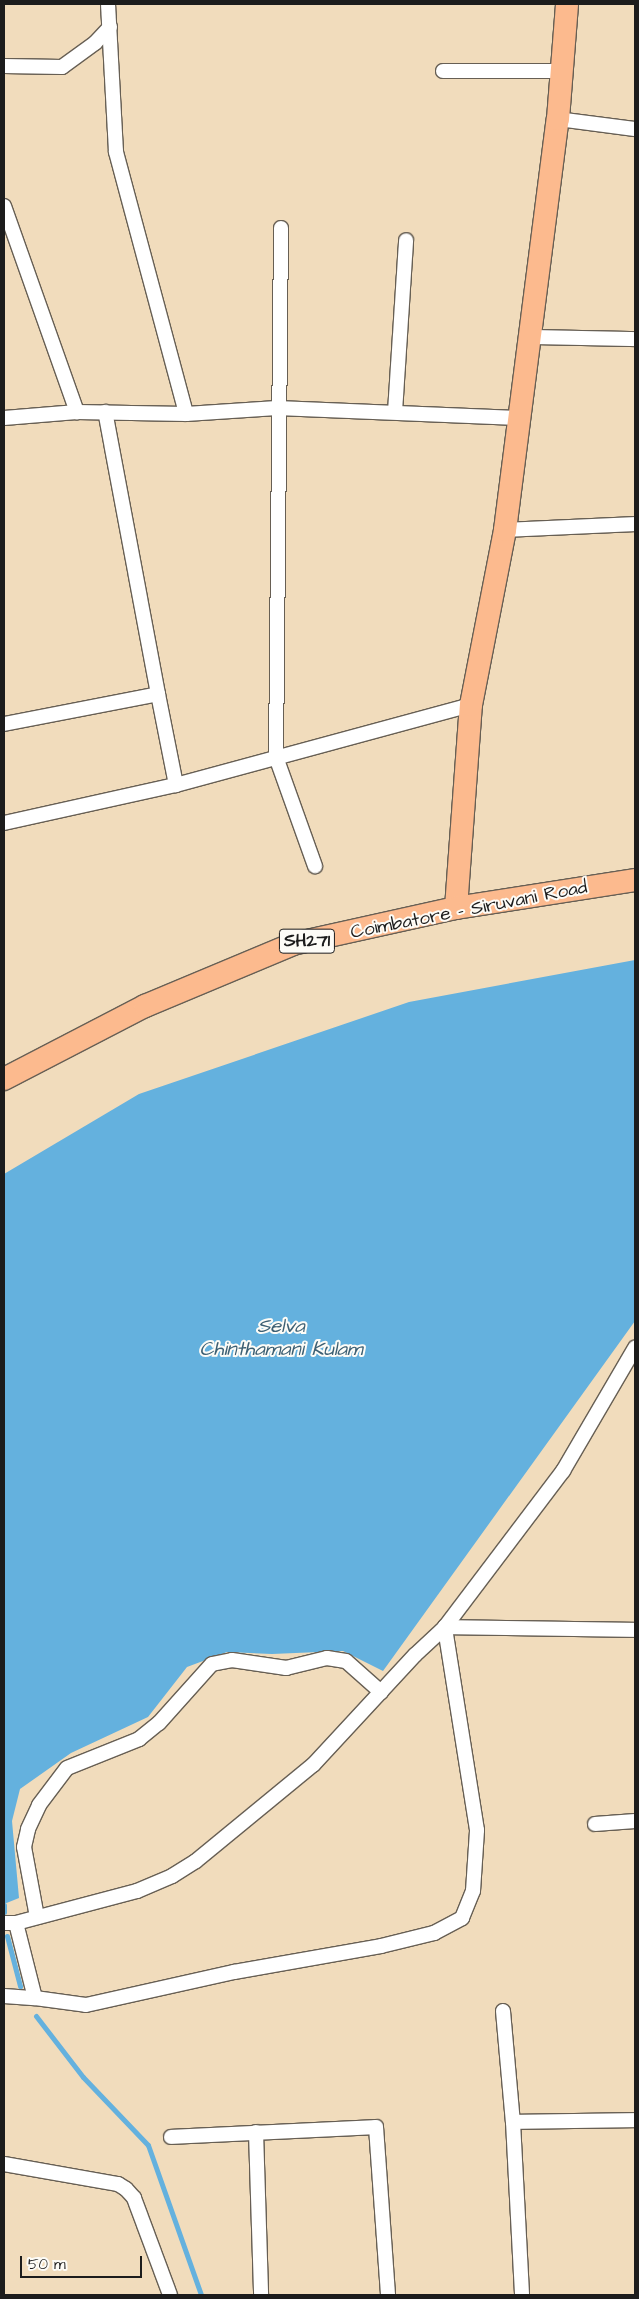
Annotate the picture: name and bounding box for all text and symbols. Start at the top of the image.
street label: Coimbatore - Siruvani Road [349,876,589,944]
road number: SH271 [278,926,336,956]
water label: Selva Chinthamani Kulam [199,1314,363,1361]
scale bar [22,2246,145,2278]
text: 50 m [28,2254,66,2275]

